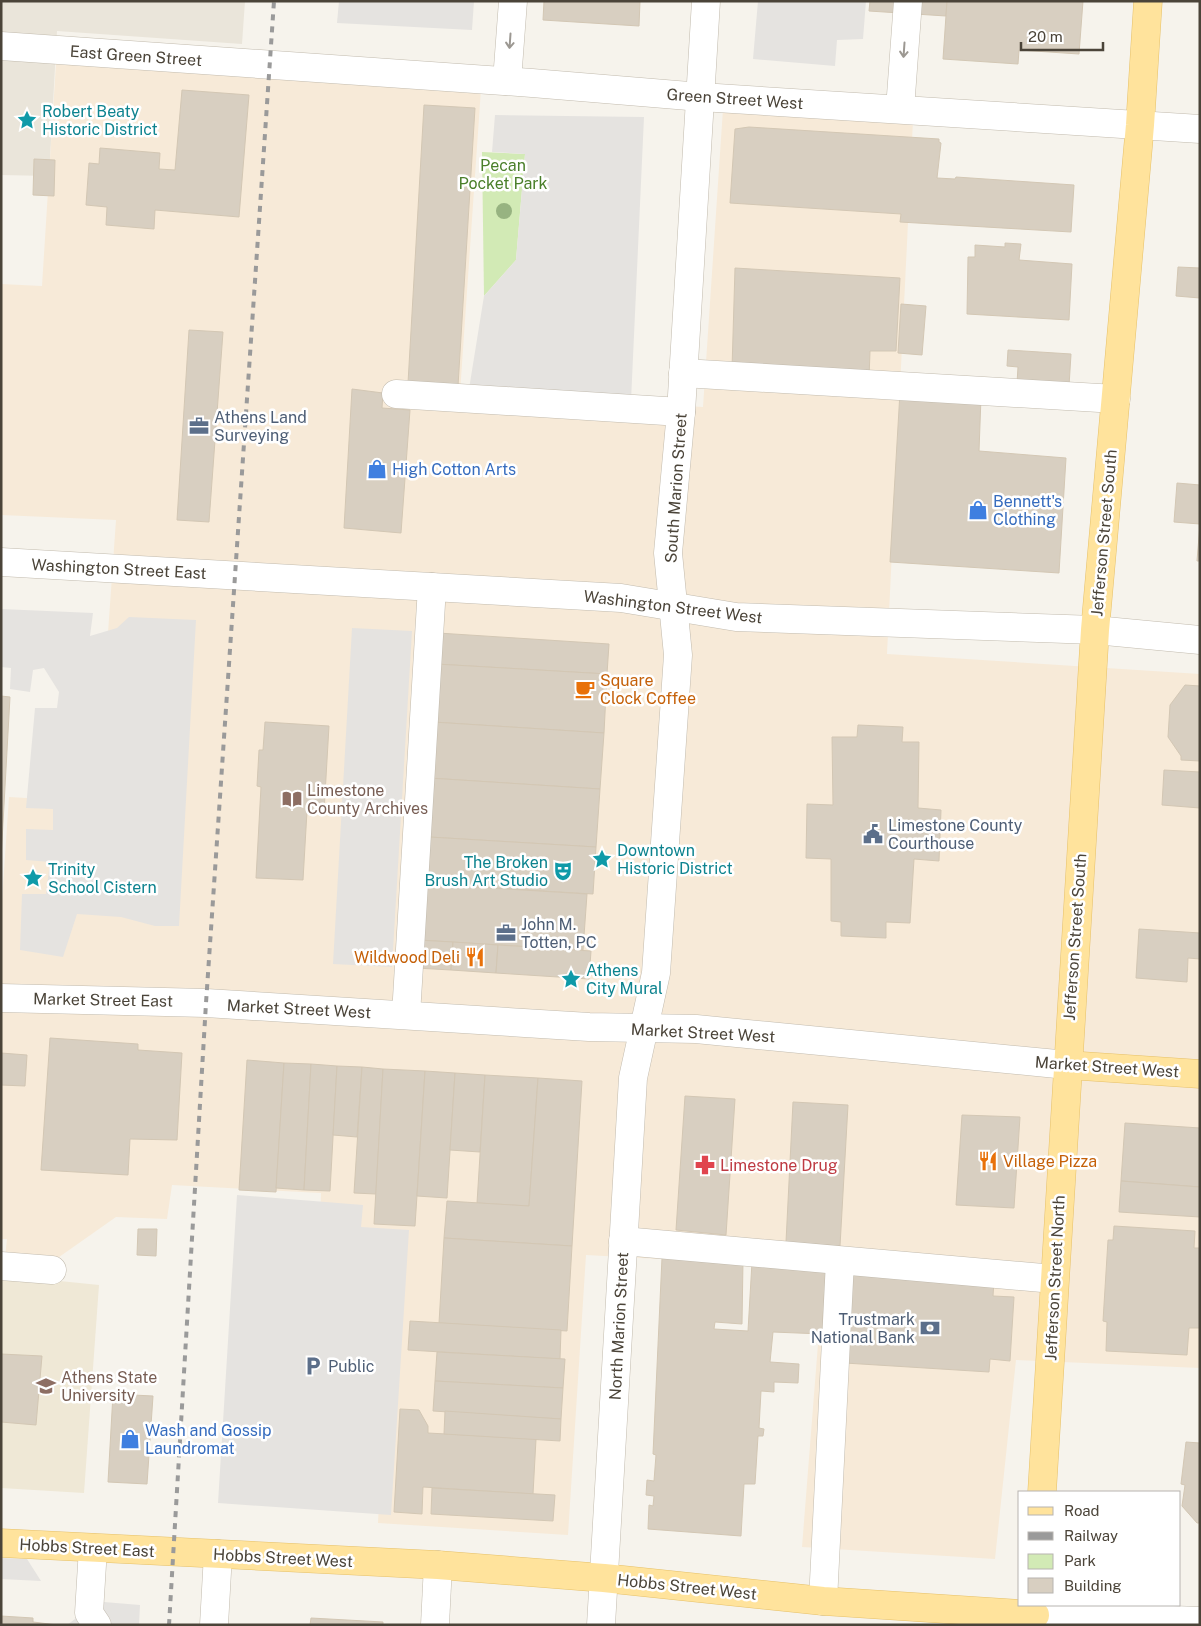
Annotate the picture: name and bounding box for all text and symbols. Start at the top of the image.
scale bar [1021,20,1104,52]
text: 20 m [1028,28,1063,45]
one-way arrow [505,33,515,49]
street label: East Green Street [69,42,203,70]
one-way arrow [900,42,909,58]
street label: Green Street West [666,85,804,113]
place label: Robert Beaty Historic District [42,102,158,139]
place icon: Robert Beaty Historic District [16,109,38,131]
park label: Pecan Pocket Park [458,156,548,193]
place label: Athens Land Surveying [214,408,307,445]
street label: South Marion Street [661,412,691,564]
office icon: Athens Land Surveying [188,415,210,437]
street label: Jefferson Street South [1087,449,1121,617]
shop icon: High Cotton Arts [366,458,388,480]
place label: High Cotton Arts [392,460,516,479]
place label: Bennett's Clothing [993,492,1062,529]
shop icon: Bennett's Clothing [967,499,989,521]
street label: Washington Street East [31,555,207,583]
street label: Washington Street West [582,587,764,627]
place label: Square Clock Coffee [600,671,696,708]
cafe icon: Square Clock Coffee [574,678,596,700]
place label: Limestone County Archives [307,781,428,818]
library icon: Limestone County Archives [281,788,303,810]
place label: Limestone County Courthouse [888,816,1023,853]
public building icon: Limestone County Courthouse [862,823,884,845]
place label: Downtown Historic District [617,841,733,878]
place icon: Downtown Historic District [591,848,613,870]
place label: The Broken Brush Art Studio [425,853,548,890]
street label: Jefferson Street South [1060,853,1090,1021]
place label: Trinity School Cistern [48,860,157,897]
theatre icon: The Broken Brush Art Studio [552,860,574,882]
place icon: Trinity School Cistern [22,867,44,889]
place label: John M. Totten, PC [521,915,597,952]
office icon: John M. Totten, PC [495,922,517,944]
restaurant icon: Wildwood Deli [464,946,486,968]
place label: Wildwood Deli [354,948,460,967]
place label: Athens City Mural [586,961,663,998]
place icon: Athens City Mural [560,968,582,990]
street label: Market Street East [33,989,173,1011]
street label: Market Street West [226,996,372,1022]
street label: Market Street West [630,1020,776,1046]
street label: Market Street West [1034,1052,1180,1082]
restaurant icon: Village Pizza [977,1150,999,1172]
place label: Village Pizza [1003,1152,1097,1171]
pharmacy icon: Limestone Drug [694,1154,716,1176]
place label: Limestone Drug [720,1156,838,1175]
street label: Jefferson Street North [1041,1195,1069,1361]
street label: North Marion Street [606,1251,632,1401]
place label: Trustmark National Bank [811,1310,915,1347]
bank icon: Trustmark National Bank [919,1317,941,1339]
parking icon: Public [302,1355,324,1377]
place label: Public [328,1357,375,1376]
place label: Athens State University [61,1368,157,1405]
school or university icon: Athens State University [35,1375,57,1397]
place label: Wash and Gossip Laundromat [145,1421,272,1458]
shop icon: Wash and Gossip Laundromat [119,1428,141,1450]
legend [1018,1491,1181,1606]
text: Road [1064,1502,1100,1519]
text: Railway [1064,1527,1118,1544]
street label: Hobbs Street East [19,1535,155,1561]
street label: Hobbs Street West [213,1545,353,1571]
text: Park [1064,1552,1096,1569]
street label: Hobbs Street West [616,1570,758,1604]
text: Building [1064,1577,1122,1594]

